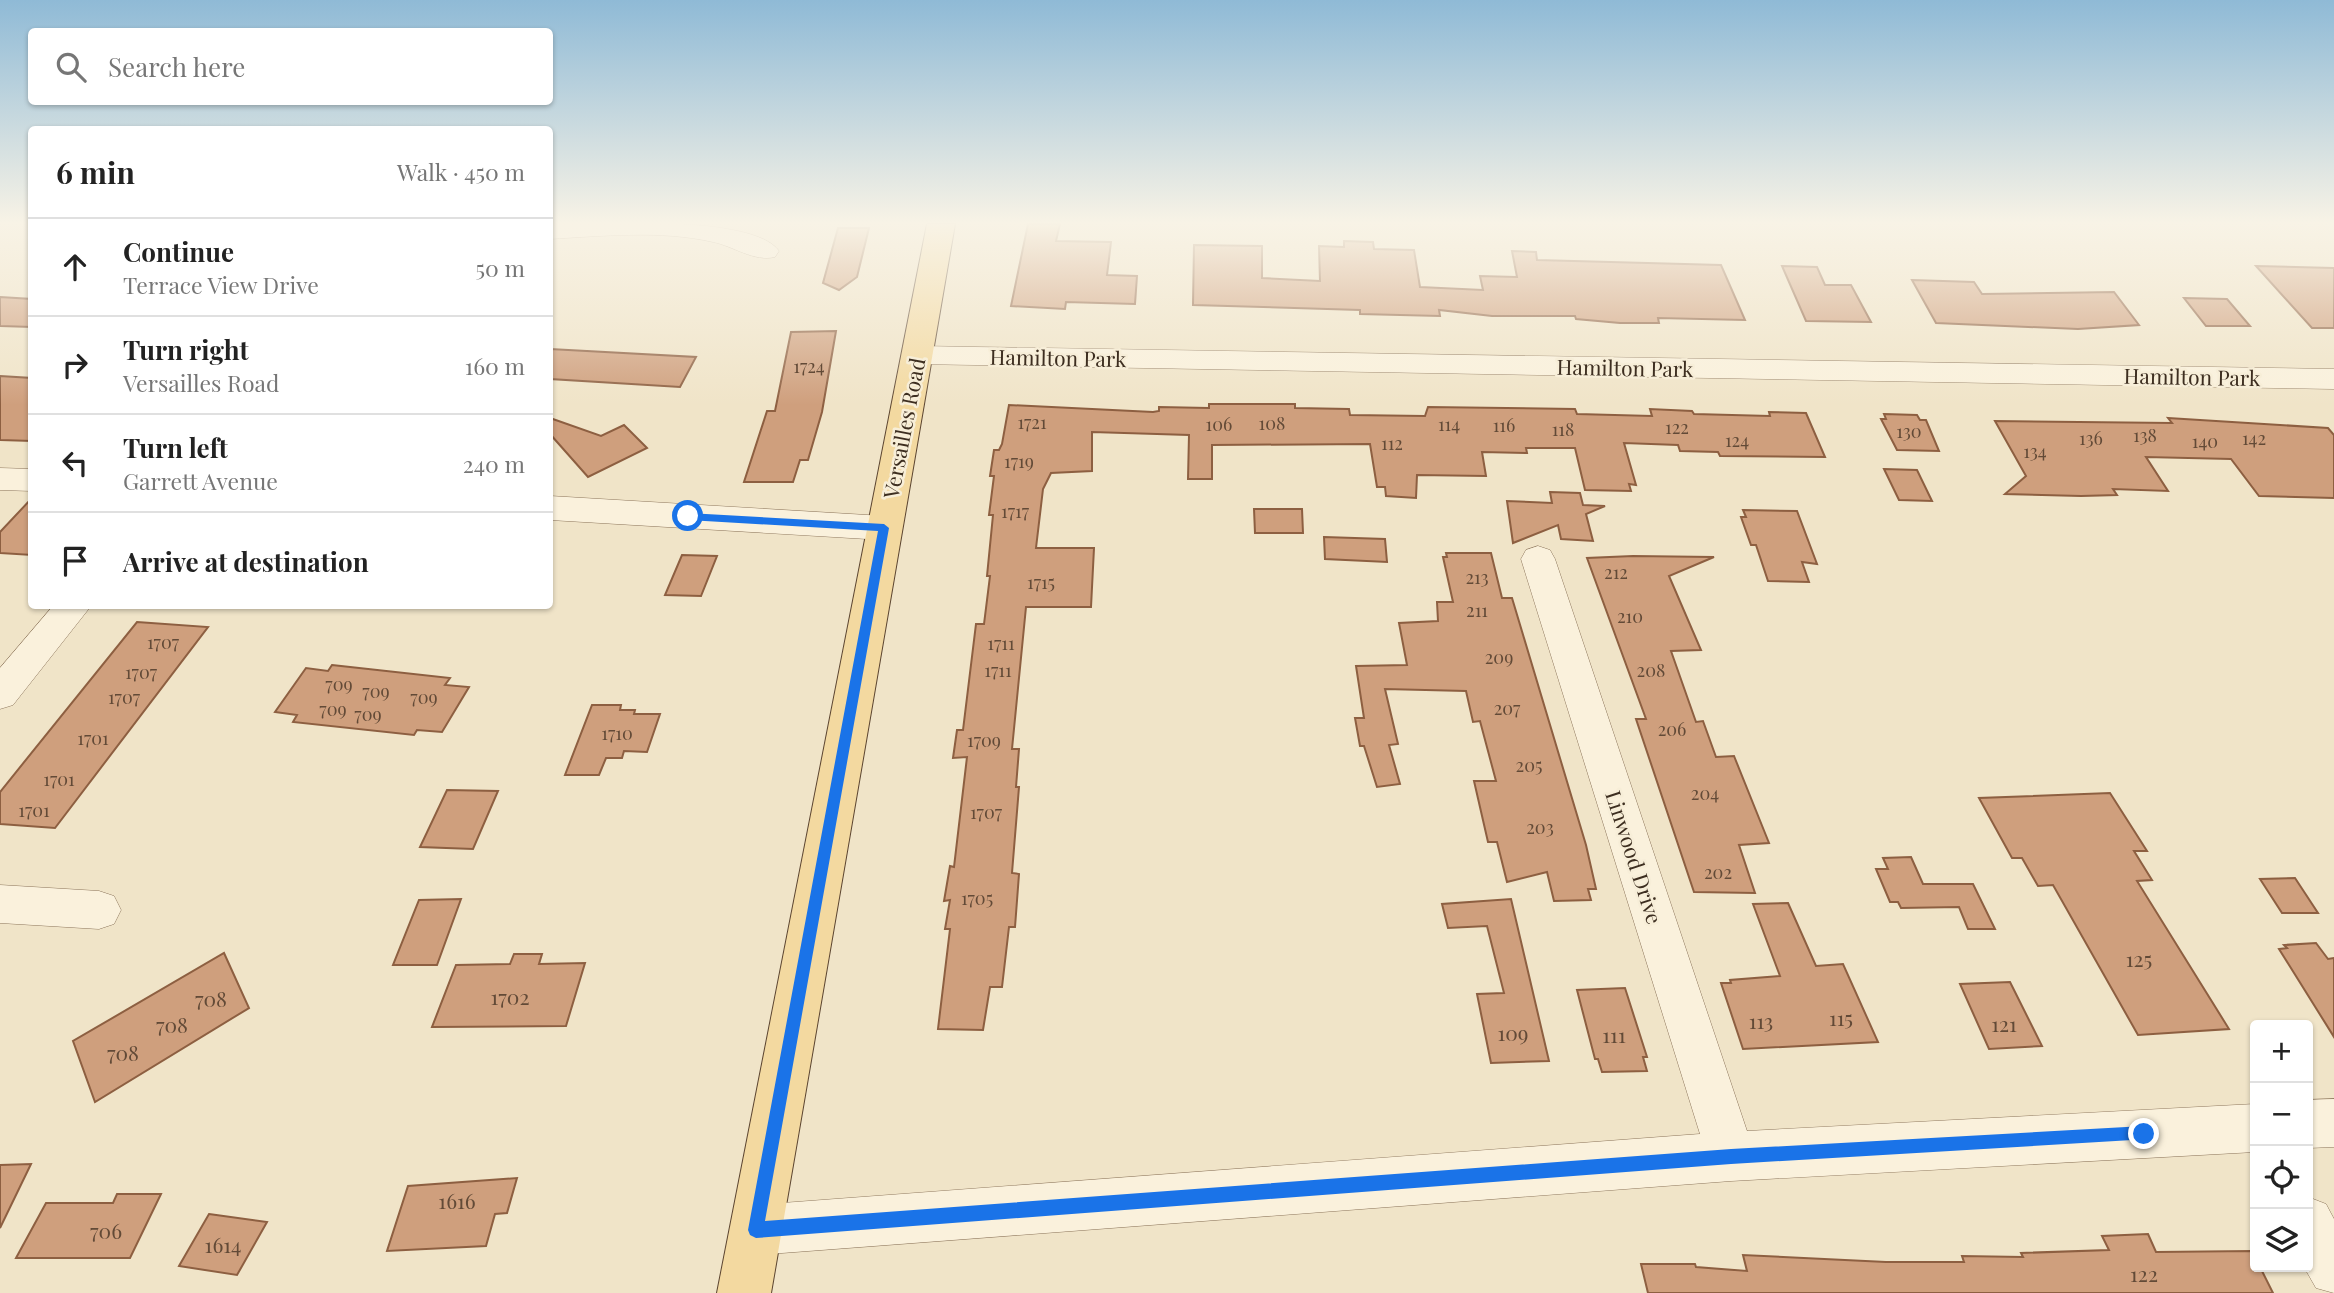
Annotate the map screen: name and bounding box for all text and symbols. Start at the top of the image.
search box [28,28,553,105]
icon: search [52,48,90,86]
text: Search here [108,49,245,84]
text: 6 min [56,152,135,192]
text: Walk · 450 m [397,156,525,187]
text: Continue [123,234,234,269]
icon: ahead [56,248,94,286]
text: 50 m [476,252,525,283]
text: Terrace View Drive [123,269,319,300]
text: Turn right [123,332,249,367]
street label: Hamilton Park [989,342,1127,372]
icon: right [56,346,94,384]
text: 160 m [465,350,525,381]
street label: Hamilton Park [1556,352,1694,382]
house number: 1724 [793,354,825,378]
street label: Versailles Road [875,355,930,502]
street label: Hamilton Park [2123,361,2261,391]
text: Versailles Road [123,367,279,398]
house number: 1721 [1017,410,1047,434]
house number: 108 [1259,411,1285,435]
house number: 106 [1206,412,1232,436]
house number: 114 [1438,412,1460,436]
house number: 116 [1493,413,1515,437]
house number: 122 [1665,415,1689,439]
house number: 118 [1552,417,1574,441]
house number: 130 [1896,419,1922,443]
house number: 138 [2133,423,2157,447]
house number: 136 [2079,426,2103,450]
house number: 142 [2242,426,2266,450]
house number: 124 [1725,428,1749,452]
house number: 140 [2192,429,2218,453]
text: Turn left [123,430,228,465]
house number: 112 [1381,431,1403,455]
house number: 134 [2023,439,2047,463]
icon: left [56,444,94,482]
text: 240 m [463,448,525,479]
house number: 1719 [1004,449,1034,473]
text: Garrett Avenue [123,465,278,496]
house number: 1717 [1001,499,1030,523]
route start [672,500,703,531]
icon: arrive [56,542,94,580]
text: Arrive at destination [123,544,369,579]
house number: 212 [1604,560,1628,584]
house number: 213 [1465,565,1489,589]
house number: 1715 [1027,570,1055,594]
house number: 211 [1466,598,1488,622]
house number: 210 [1617,604,1643,628]
house number: 1707 [147,630,180,654]
house number: 1711 [987,631,1015,655]
house number: 209 [1485,645,1513,669]
house number: 1711 [984,658,1012,682]
house number: 208 [1637,658,1665,682]
house number: 1707 [125,660,158,684]
house number: 709 [325,672,353,696]
house number: 709 [362,679,390,703]
house number: 1707 [108,685,141,709]
house number: 709 [410,685,438,709]
house number: 207 [1494,696,1521,720]
house number: 709 [319,697,347,721]
house number: 709 [354,702,382,726]
house number: 206 [1658,717,1686,741]
house number: 1710 [601,721,633,745]
house number: 1701 [77,726,109,750]
house number: 1709 [967,728,1001,752]
house number: 205 [1516,753,1542,777]
house number: 1701 [43,767,75,791]
house number: 204 [1691,781,1719,805]
street label: Linwood Drive [1600,787,1670,927]
house number: 1701 [18,798,50,822]
house number: 1707 [970,800,1003,824]
house number: 203 [1526,815,1554,839]
house number: 202 [1704,860,1732,884]
house number: 1705 [961,886,993,910]
house number: 125 [2126,944,2152,972]
house number: 1702 [491,982,529,1010]
house number: 708 [195,984,227,1012]
house number: 115 [1829,1003,1853,1031]
house number: 113 [1749,1006,1773,1034]
house number: 121 [1991,1009,2017,1037]
house number: 708 [156,1010,188,1038]
house number: 109 [1497,1018,1529,1046]
house number: 111 [1602,1020,1626,1048]
map controls [2250,1020,2313,1272]
button: + [2250,1020,2313,1083]
house number: 708 [107,1038,139,1066]
button: − [2250,1083,2313,1146]
route end [2128,1118,2159,1149]
button: locate [2250,1146,2313,1209]
house number: 1616 [438,1186,476,1214]
button: layers [2250,1209,2313,1272]
house number: 706 [90,1216,122,1244]
house number: 1614 [205,1230,241,1258]
house number: 122 [2130,1259,2158,1287]

